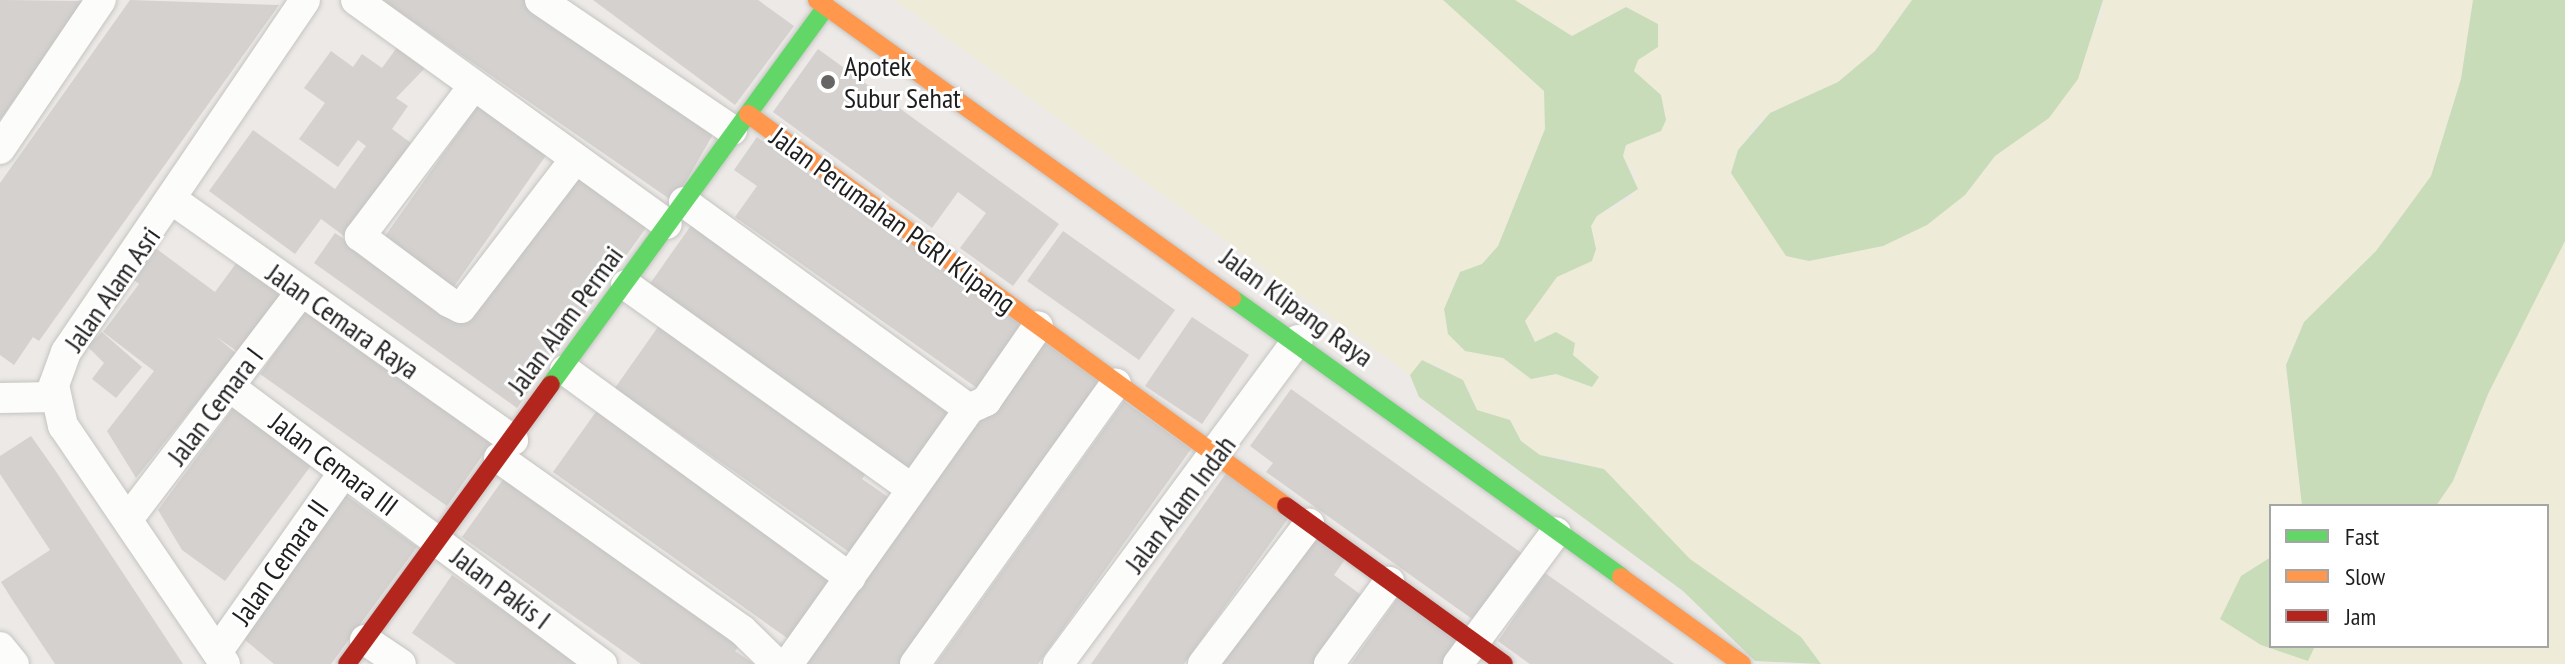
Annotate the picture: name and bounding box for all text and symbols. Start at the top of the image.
place label: Apotek Subur Sehat [844,49,961,115]
marker: Apotek Subur Sehat [819,73,837,91]
street label: Jalan Perumahan PGRI Klipang [764,120,1022,320]
street label: Jalan Alam Asri [57,220,167,358]
street label: Jalan Alam Permai [500,239,630,401]
street label: Jalan Klipang Raya [1214,240,1380,374]
street label: Jalan Cemara Raya [260,256,426,386]
street label: Jalan Cemara I [160,341,270,471]
street label: Jalan Cemara III [263,405,405,523]
street label: Jalan Alam Indah [1117,429,1243,579]
street label: Jalan Cemara II [225,493,335,631]
legend [2269,504,2549,648]
text: Fast [2345,521,2379,552]
street label: Jalan Pakis I [445,540,557,636]
text: Slow [2345,561,2385,592]
text: Jam [2345,601,2376,632]

